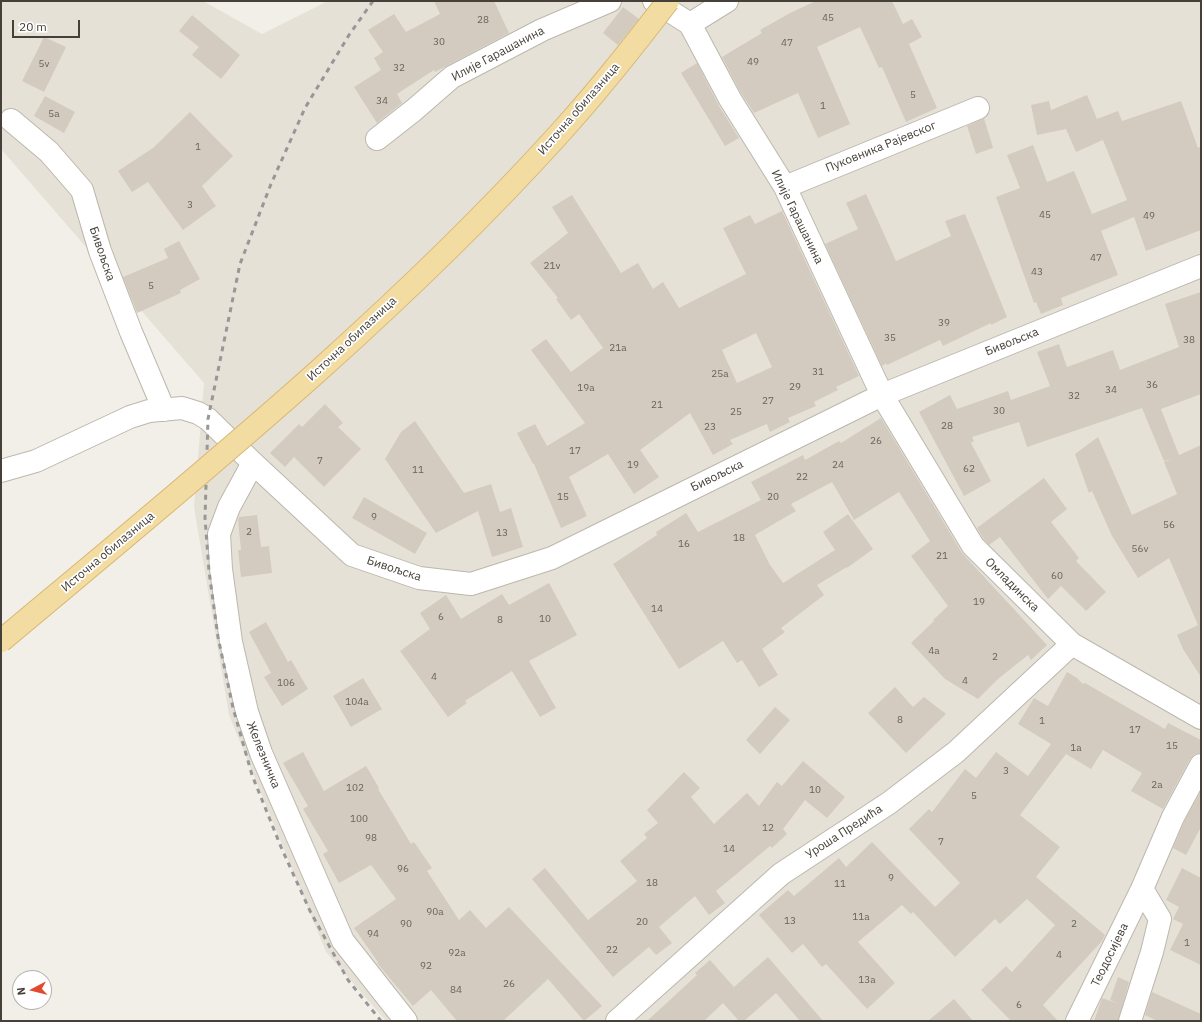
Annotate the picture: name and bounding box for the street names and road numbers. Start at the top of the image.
street label: Илије Гарашанина [449,23,547,85]
street label: Источна обилазница [535,60,623,158]
street label: Пуковника Рајевског [824,118,938,176]
street label: Илије Гарашанина [768,168,826,266]
street label: Бивољска [86,225,118,283]
street label: Источна обилазница [304,294,400,384]
street label: Бивољска [983,325,1041,359]
street label: Бивољска [688,457,746,495]
street label: Источна обилазница [59,509,157,595]
street label: Бивољска [365,553,423,585]
street label: Омладинска [982,555,1042,615]
street label: Железничка [243,719,283,791]
street label: Уроша Предића [803,802,885,862]
street label: Теодосијева [1088,921,1132,989]

